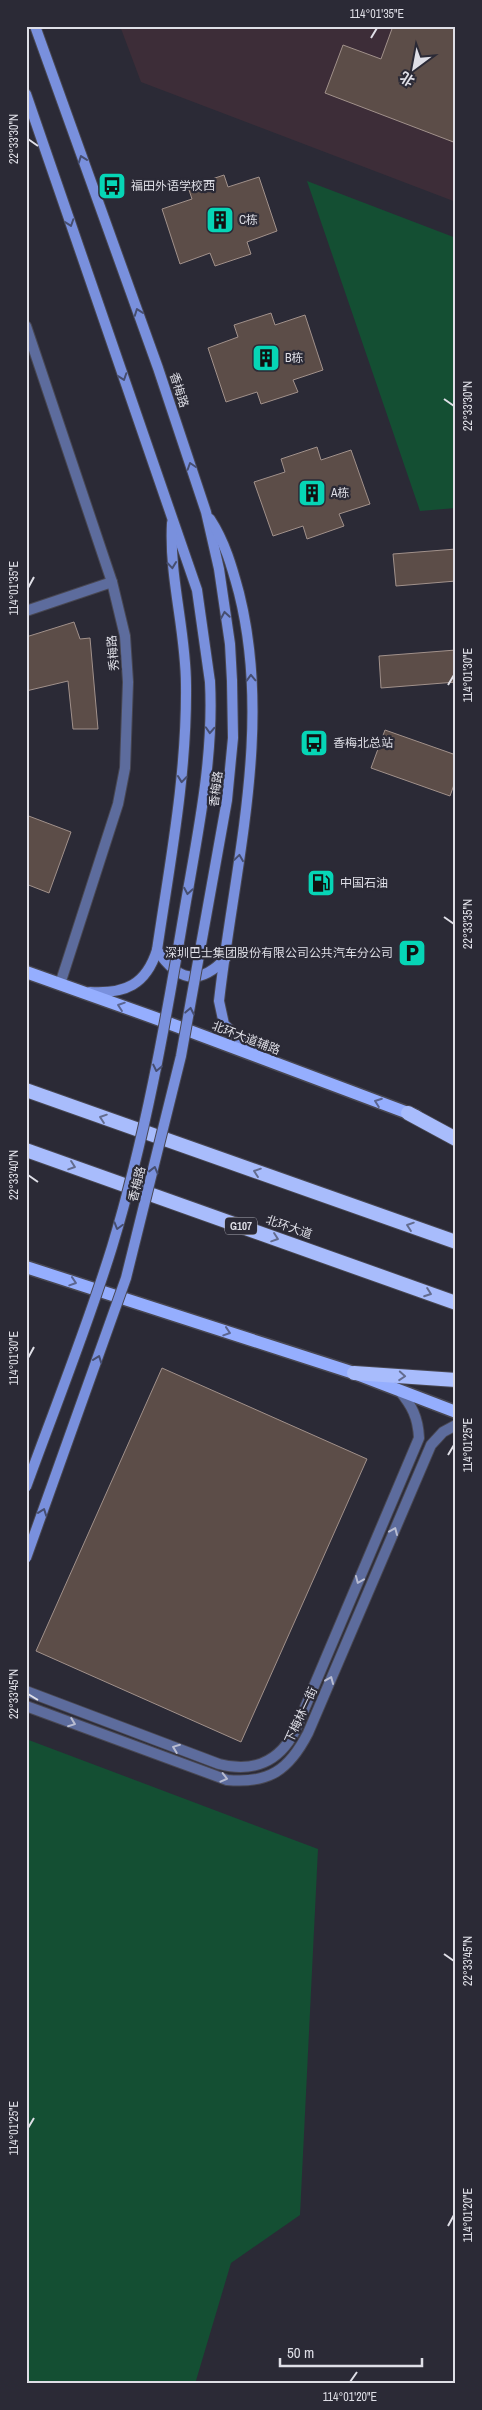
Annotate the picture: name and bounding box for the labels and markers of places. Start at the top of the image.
bus stop icon: 福田外语学校西 [97,171,127,201]
place label: 福田外语学校西 [131,178,215,194]
building icon: C栋 [205,205,235,235]
place label: C栋 [239,212,258,228]
building icon: B栋 [251,343,281,373]
place label: B栋 [285,350,304,366]
building icon: A栋 [297,478,327,508]
place label: A栋 [330,485,350,501]
bus stop icon: 香梅北总站 [299,728,329,758]
place label: 香梅北总站 [333,735,393,751]
fuel station icon: 中国石油 [306,868,336,898]
place label: 中国石油 [340,875,388,891]
parking icon: 深圳巴士集团股份有限公司公共汽车分公司 [397,938,427,968]
place label: 深圳巴士集团股份有限公司公共汽车分公司 [165,945,393,961]

